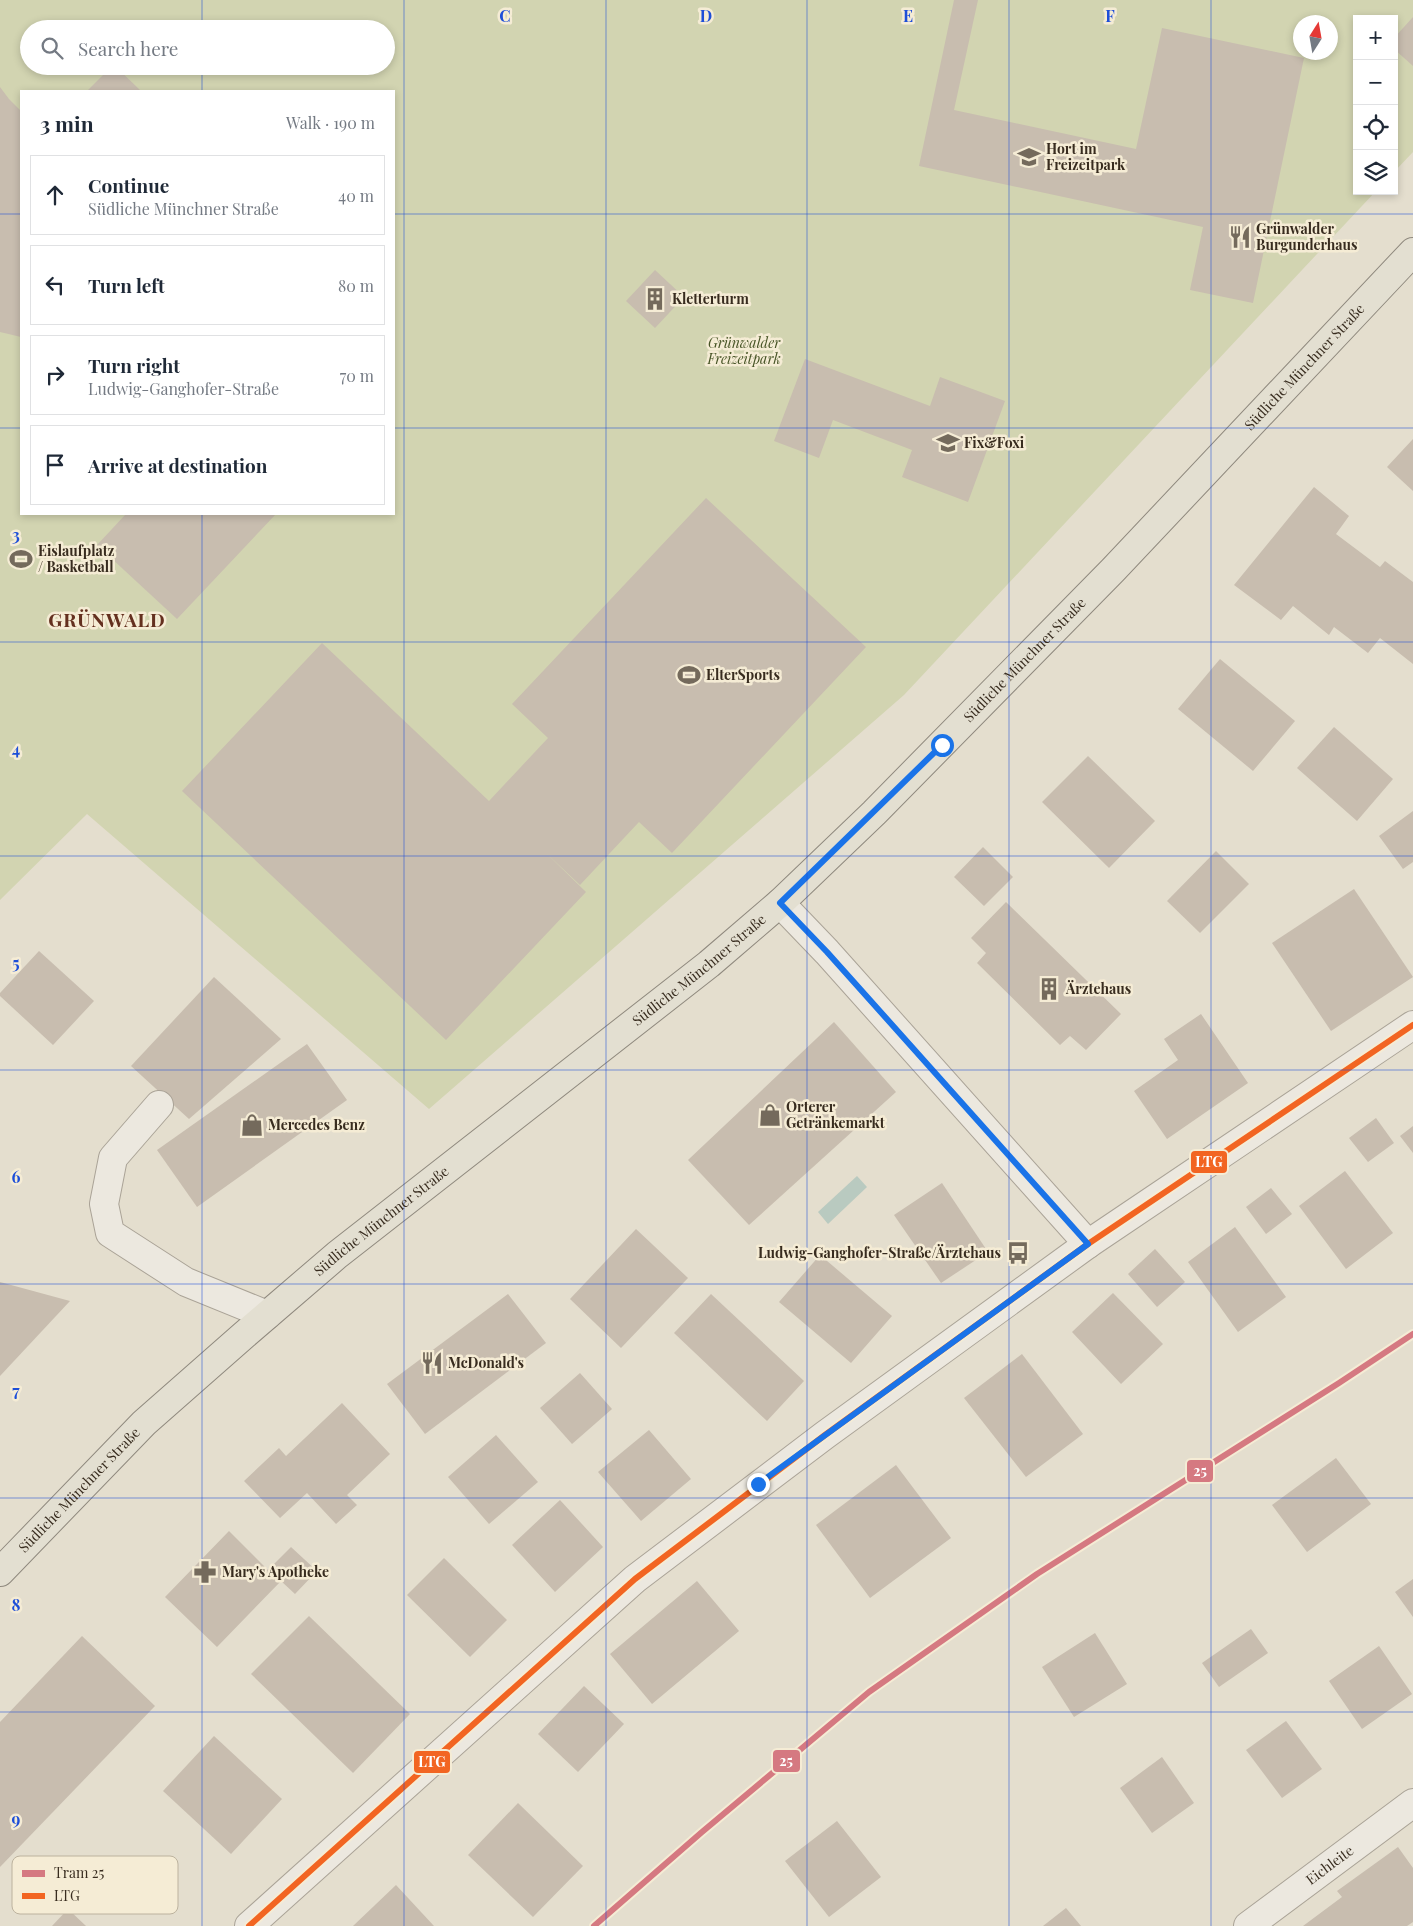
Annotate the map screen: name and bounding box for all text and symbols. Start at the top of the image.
text: C [499,5,511,26]
text: D [700,5,712,26]
text: E [903,5,913,26]
text: F [1105,5,1115,26]
north arrow [1293,15,1338,60]
map controls [1353,15,1398,195]
button: + [1353,15,1398,60]
search box [20,20,395,75]
icon: search [38,34,66,62]
text: Search here [78,35,178,61]
button: − [1353,60,1398,105]
button: locate [1353,105,1398,150]
text: 3 min [40,109,94,137]
text: Walk · 190 m [286,112,375,133]
place label: Hort im Freizeitpark [1046,139,1126,174]
school or university icon: Hort im Freizeitpark [1016,144,1042,170]
button: layers [1353,150,1398,195]
text: Continue [88,172,169,198]
icon: ahead [41,181,69,209]
text: 40 m [338,185,374,206]
text: Südliche Münchner Straße [88,198,279,219]
place label: Grünwalder Burgunderhaus [1256,219,1358,254]
restaurant icon: Grünwalder Burgunderhaus [1227,224,1253,250]
icon: left [41,271,69,299]
text: Turn left [88,272,165,298]
text: 80 m [338,275,374,296]
building icon: Kletterturm [642,286,668,312]
place label: Kletterturm [672,289,749,308]
street label: Südliche Münchner Straße [1240,299,1368,434]
park label: Grünwalder Freizeitpark [706,333,781,368]
text: Turn right [88,352,180,378]
icon: right [41,361,69,389]
text: 70 m [340,365,374,386]
text: Ludwig-Ganghofer-Straße [88,378,279,399]
school or university icon: Fix&Foxi [935,430,961,456]
place label: Fix&Foxi [964,433,1025,452]
icon: arrive [41,451,69,479]
text: Arrive at destination [88,452,268,478]
text: 3 [12,524,20,545]
place label: Eislaufplatz / Basketball [38,541,115,576]
sports icon: Eislaufplatz / Basketball [8,546,34,572]
street label: Südliche Münchner Straße [959,593,1090,726]
district label: GRÜNWALD [48,606,166,632]
sports icon: ElterSports [676,662,702,688]
place label: ElterSports [706,665,780,684]
route start [931,734,954,757]
text: 4 [12,738,20,759]
street label: Südliche Münchner Straße [628,909,770,1030]
text: 5 [12,952,20,973]
building icon: Ärztehaus [1036,976,1062,1002]
place label: Ärztehaus [1065,979,1131,998]
place label: Orterer Getränkemarkt [786,1097,885,1132]
shop icon: Orterer Getränkemarkt [757,1102,783,1128]
shop icon: Mercedes Benz [239,1112,265,1138]
place label: Mercedes Benz [268,1115,365,1134]
line badge: LTG [1190,1150,1228,1174]
text: LTG [1195,1152,1223,1171]
street label: Südliche Münchner Straße [310,1161,452,1280]
text: 6 [12,1166,21,1187]
bus stop icon: Ludwig-Ganghofer-Straße/Ärztehaus [1005,1240,1031,1266]
place label: Ludwig-Ganghofer-Straße/Ärztehaus [758,1243,1001,1262]
restaurant icon: McDonald's [419,1350,445,1376]
place label: McDonald's [448,1353,524,1372]
text: 7 [12,1380,20,1401]
street label: Südliche Münchner Straße [14,1423,144,1556]
line badge: 25 [1186,1459,1214,1483]
text: 25 [1193,1461,1207,1480]
route end [747,1473,770,1496]
pharmacy icon: Mary's Apotheke [192,1559,218,1585]
place label: Mary's Apotheke [222,1562,329,1581]
text: 8 [12,1594,21,1615]
line badge: 25 [772,1749,801,1773]
line badge: LTG [413,1750,451,1774]
text: 25 [779,1751,793,1770]
text: LTG [418,1752,446,1771]
text: 9 [12,1808,21,1829]
street label: Eichleite [1302,1841,1357,1889]
legend [12,1856,178,1914]
text: Tram 25 [54,1863,105,1882]
text: LTG [54,1886,80,1905]

